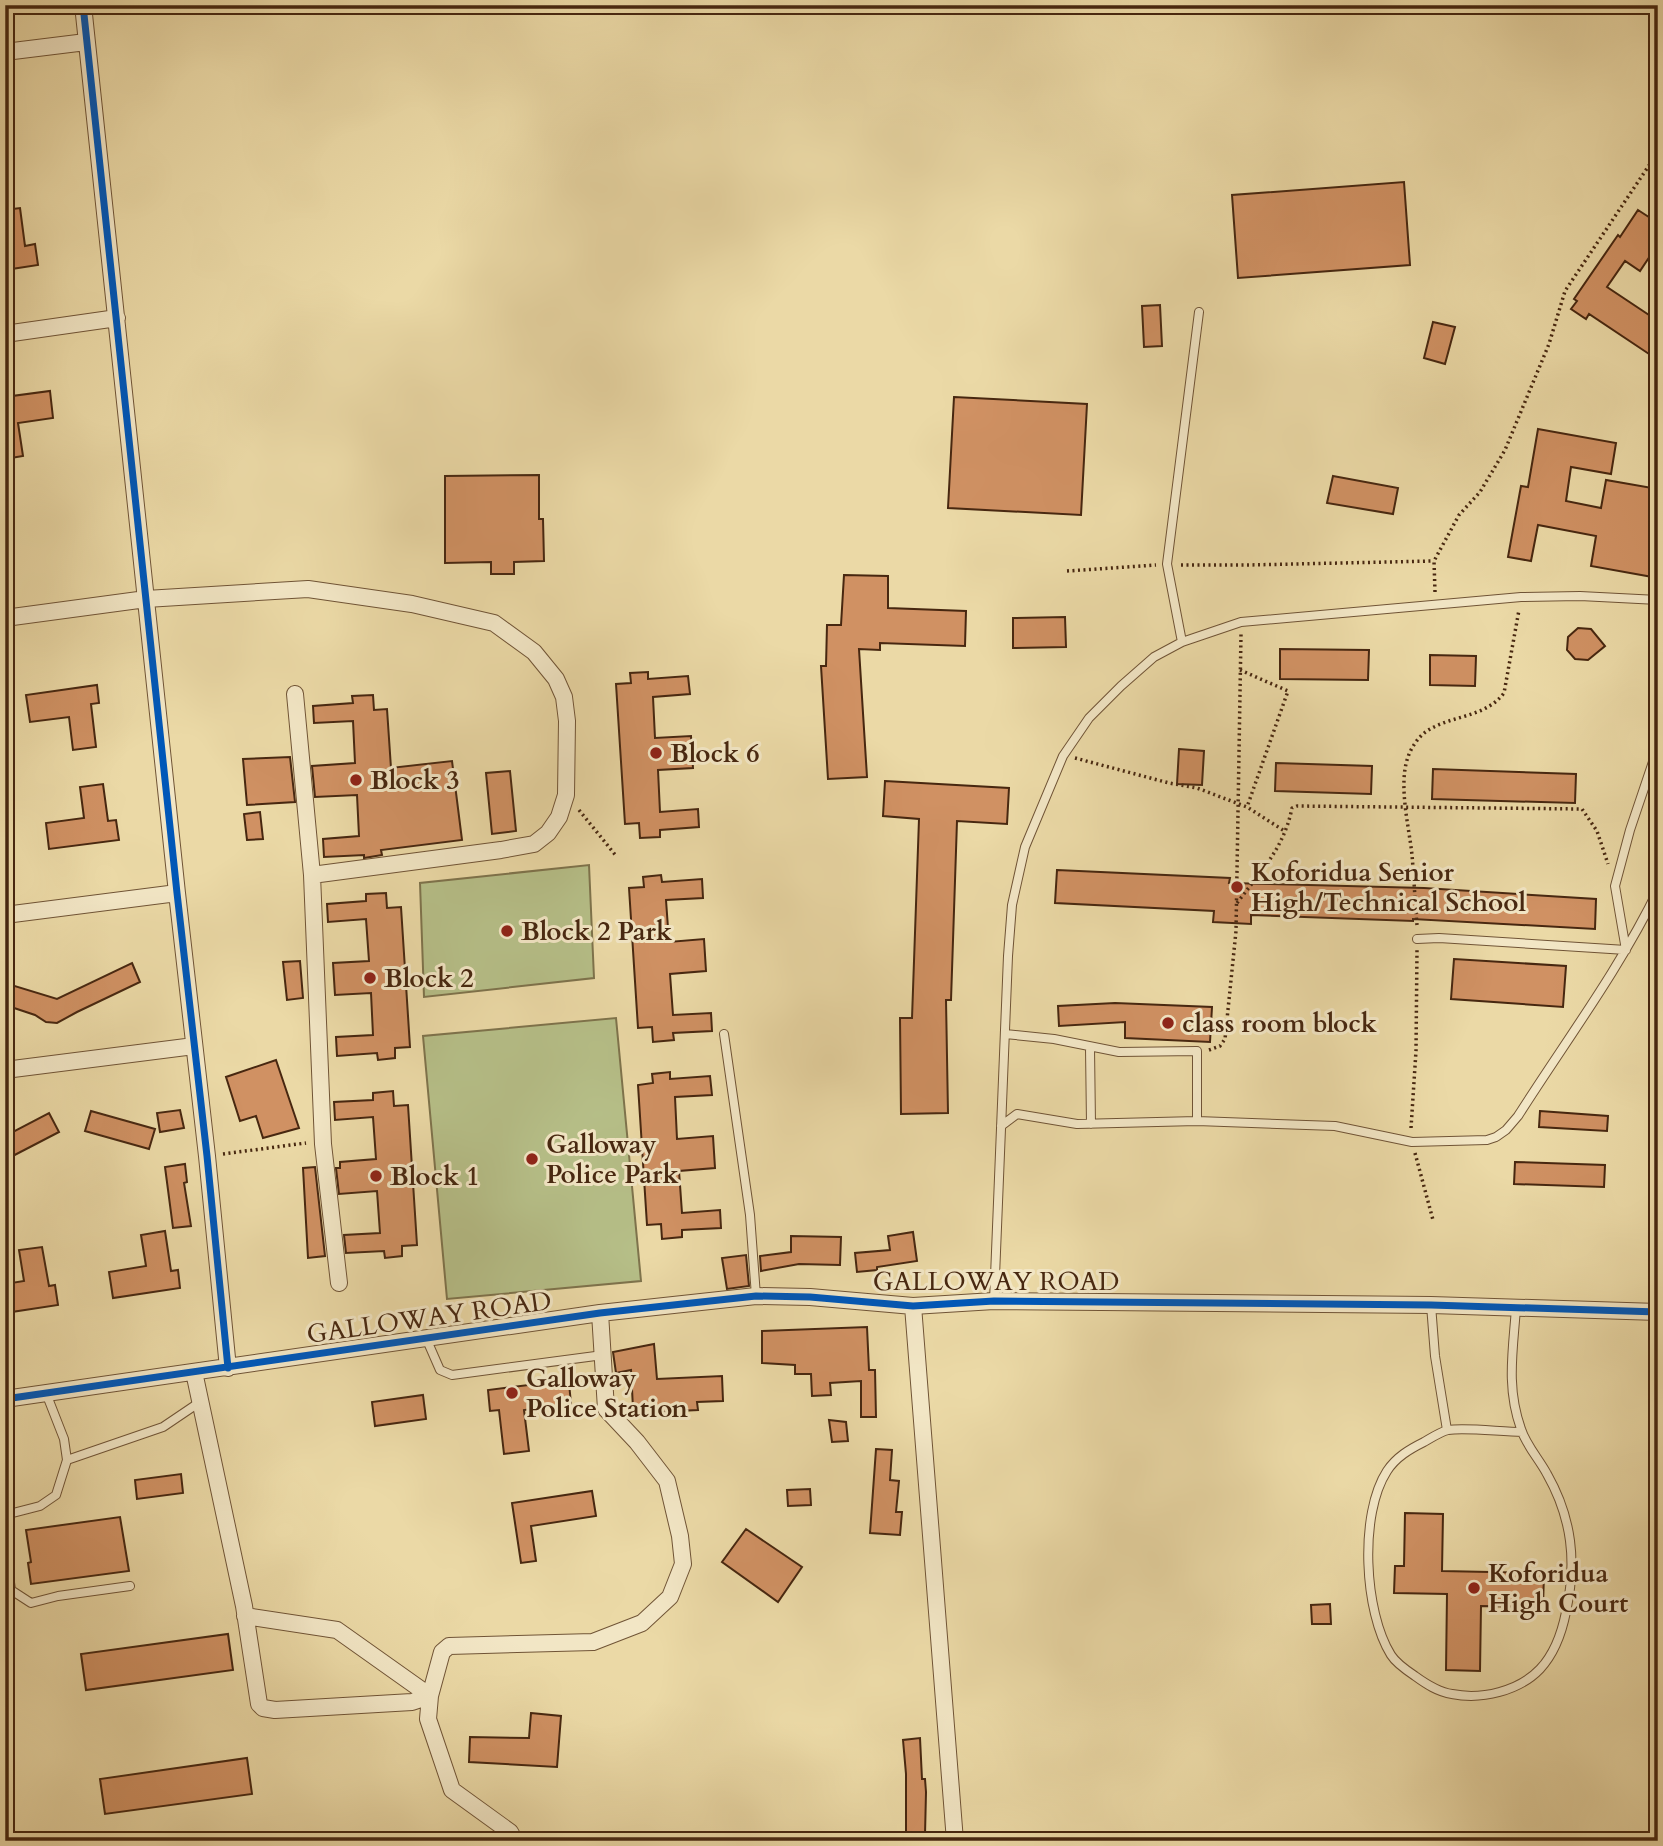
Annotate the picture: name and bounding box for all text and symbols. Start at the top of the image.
place label: Block 6 [670,736,759,771]
marker: Block 6 [648,745,664,761]
place label: Block 3 [370,763,459,798]
marker: Block 3 [348,772,364,788]
place label: Koforidua Senior High/Technical School [1251,855,1526,920]
marker: Koforidua Senior High/Technical School [1229,879,1245,895]
place label: Block 2 Park [521,914,673,949]
marker: Block 2 Park [499,923,515,939]
place label: Block 2 [384,961,473,996]
marker: Block 2 [362,970,378,986]
place label: class room block [1182,1006,1378,1041]
marker: class room block [1160,1015,1176,1031]
place label: Galloway Police Park [546,1127,680,1192]
marker: Galloway Police Park [524,1151,540,1167]
place label: Block 1 [390,1159,479,1194]
marker: Block 1 [368,1168,384,1184]
street label: GALLOWAY ROAD [873,1264,1119,1299]
street label: GALLOWAY ROAD [304,1283,554,1352]
place label: Galloway Police Station [526,1361,688,1426]
marker: Galloway Police Station [504,1385,520,1401]
place label: Koforidua High Court [1488,1556,1628,1621]
marker: Koforidua High Court [1466,1580,1482,1596]

